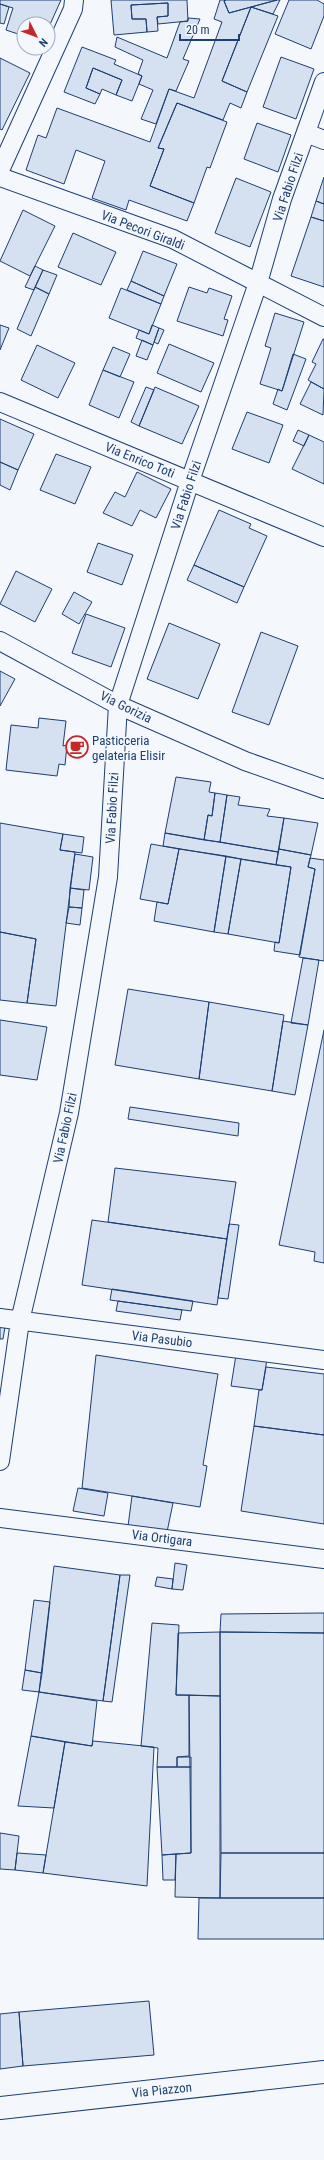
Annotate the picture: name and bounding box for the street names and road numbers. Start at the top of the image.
street label: Via Fabio Filzi [270,151,306,223]
street label: Via Pecori Giraldi [99,207,187,253]
street label: Via Enrico Toti [103,439,177,481]
street label: Via Fabio Filzi [168,459,204,531]
street label: Via Gorizia [98,688,154,726]
street label: Via Fabio Filzi [103,772,121,844]
street label: Via Fabio Filzi [50,1091,80,1165]
street label: Via Pasubio [131,1328,193,1350]
street label: Via Ortigara [131,1527,193,1549]
street label: Via Piazzon [131,2079,193,2101]

